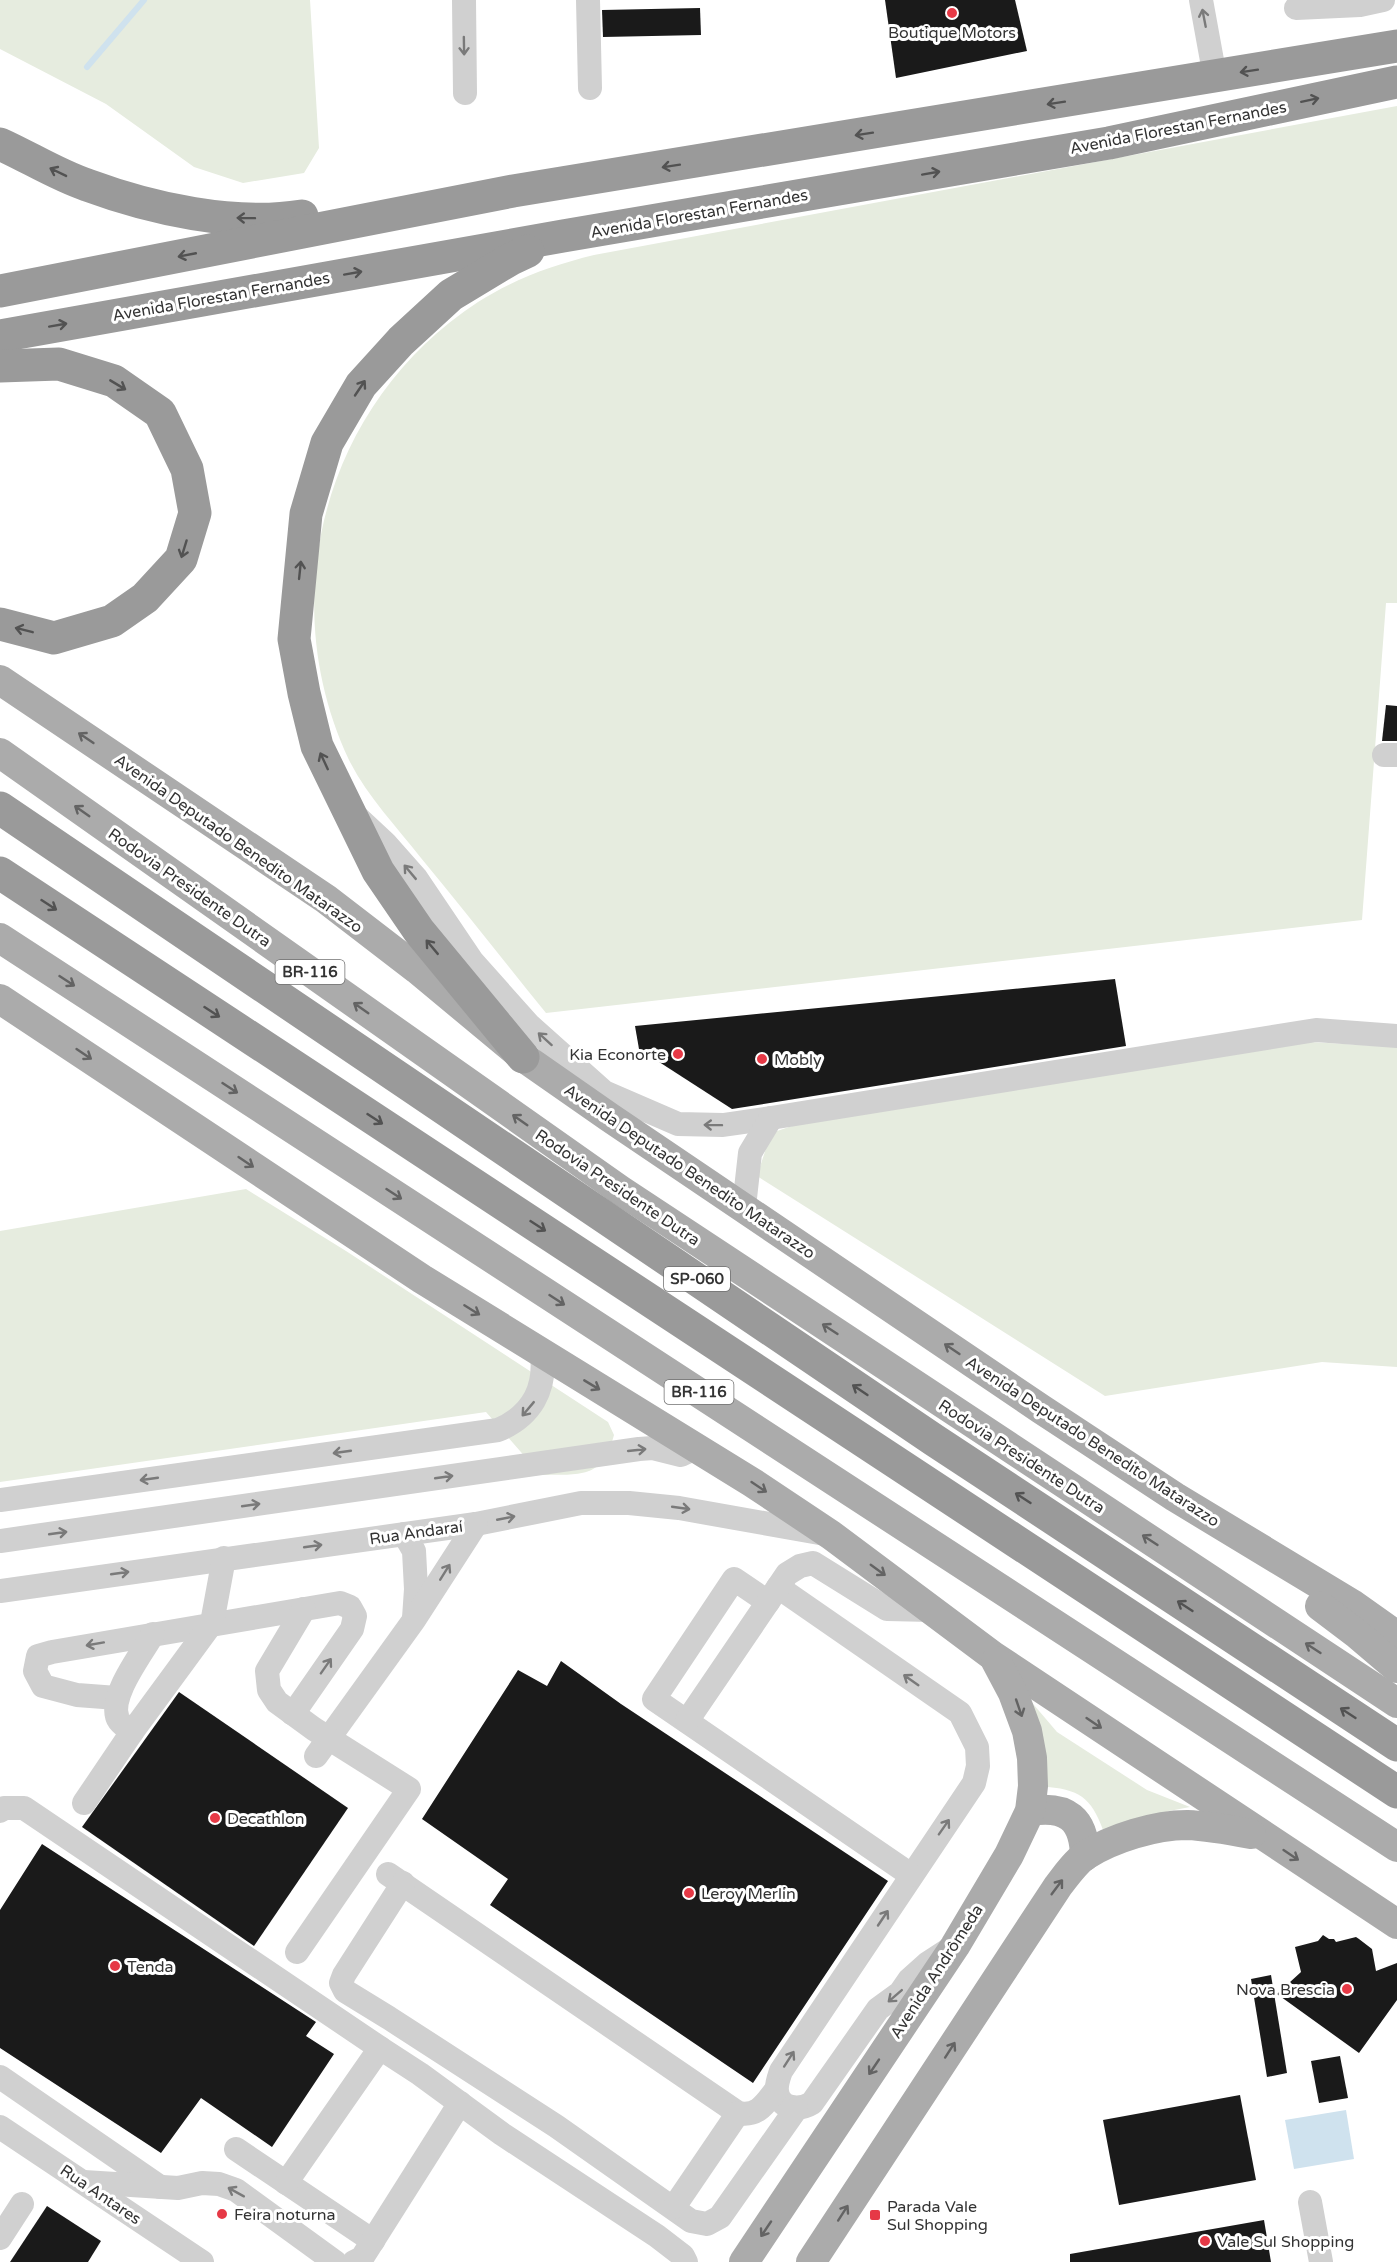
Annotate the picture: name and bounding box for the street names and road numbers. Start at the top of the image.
street label: Avenida Florestan Fernandes [1068,97,1288,159]
street label: Avenida Florestan Fernandes [589,185,809,243]
street label: Avenida Florestan Fernandes [111,268,331,326]
street label: Avenida Deputado Benedito Matarazzo [110,750,366,938]
street label: Rodovia Presidente Dutra [104,824,275,952]
road number: BR-116 [276,960,344,984]
street label: Avenida Deputado Benedito Matarazzo [560,1080,819,1264]
street label: Rodovia Presidente Dutra [531,1125,704,1250]
road number: SP-060 [664,1267,730,1291]
street label: Avenida Deputado Benedito Matarazzo [962,1352,1223,1531]
road number: BR-116 [664,1380,734,1404]
street label: Rodovia Presidente Dutra [934,1395,1108,1518]
street label: Rua Andaraí [368,1517,464,1549]
street label: Avenida Andrômeda [886,1901,988,2042]
street label: Rua Antares [56,2160,145,2229]

